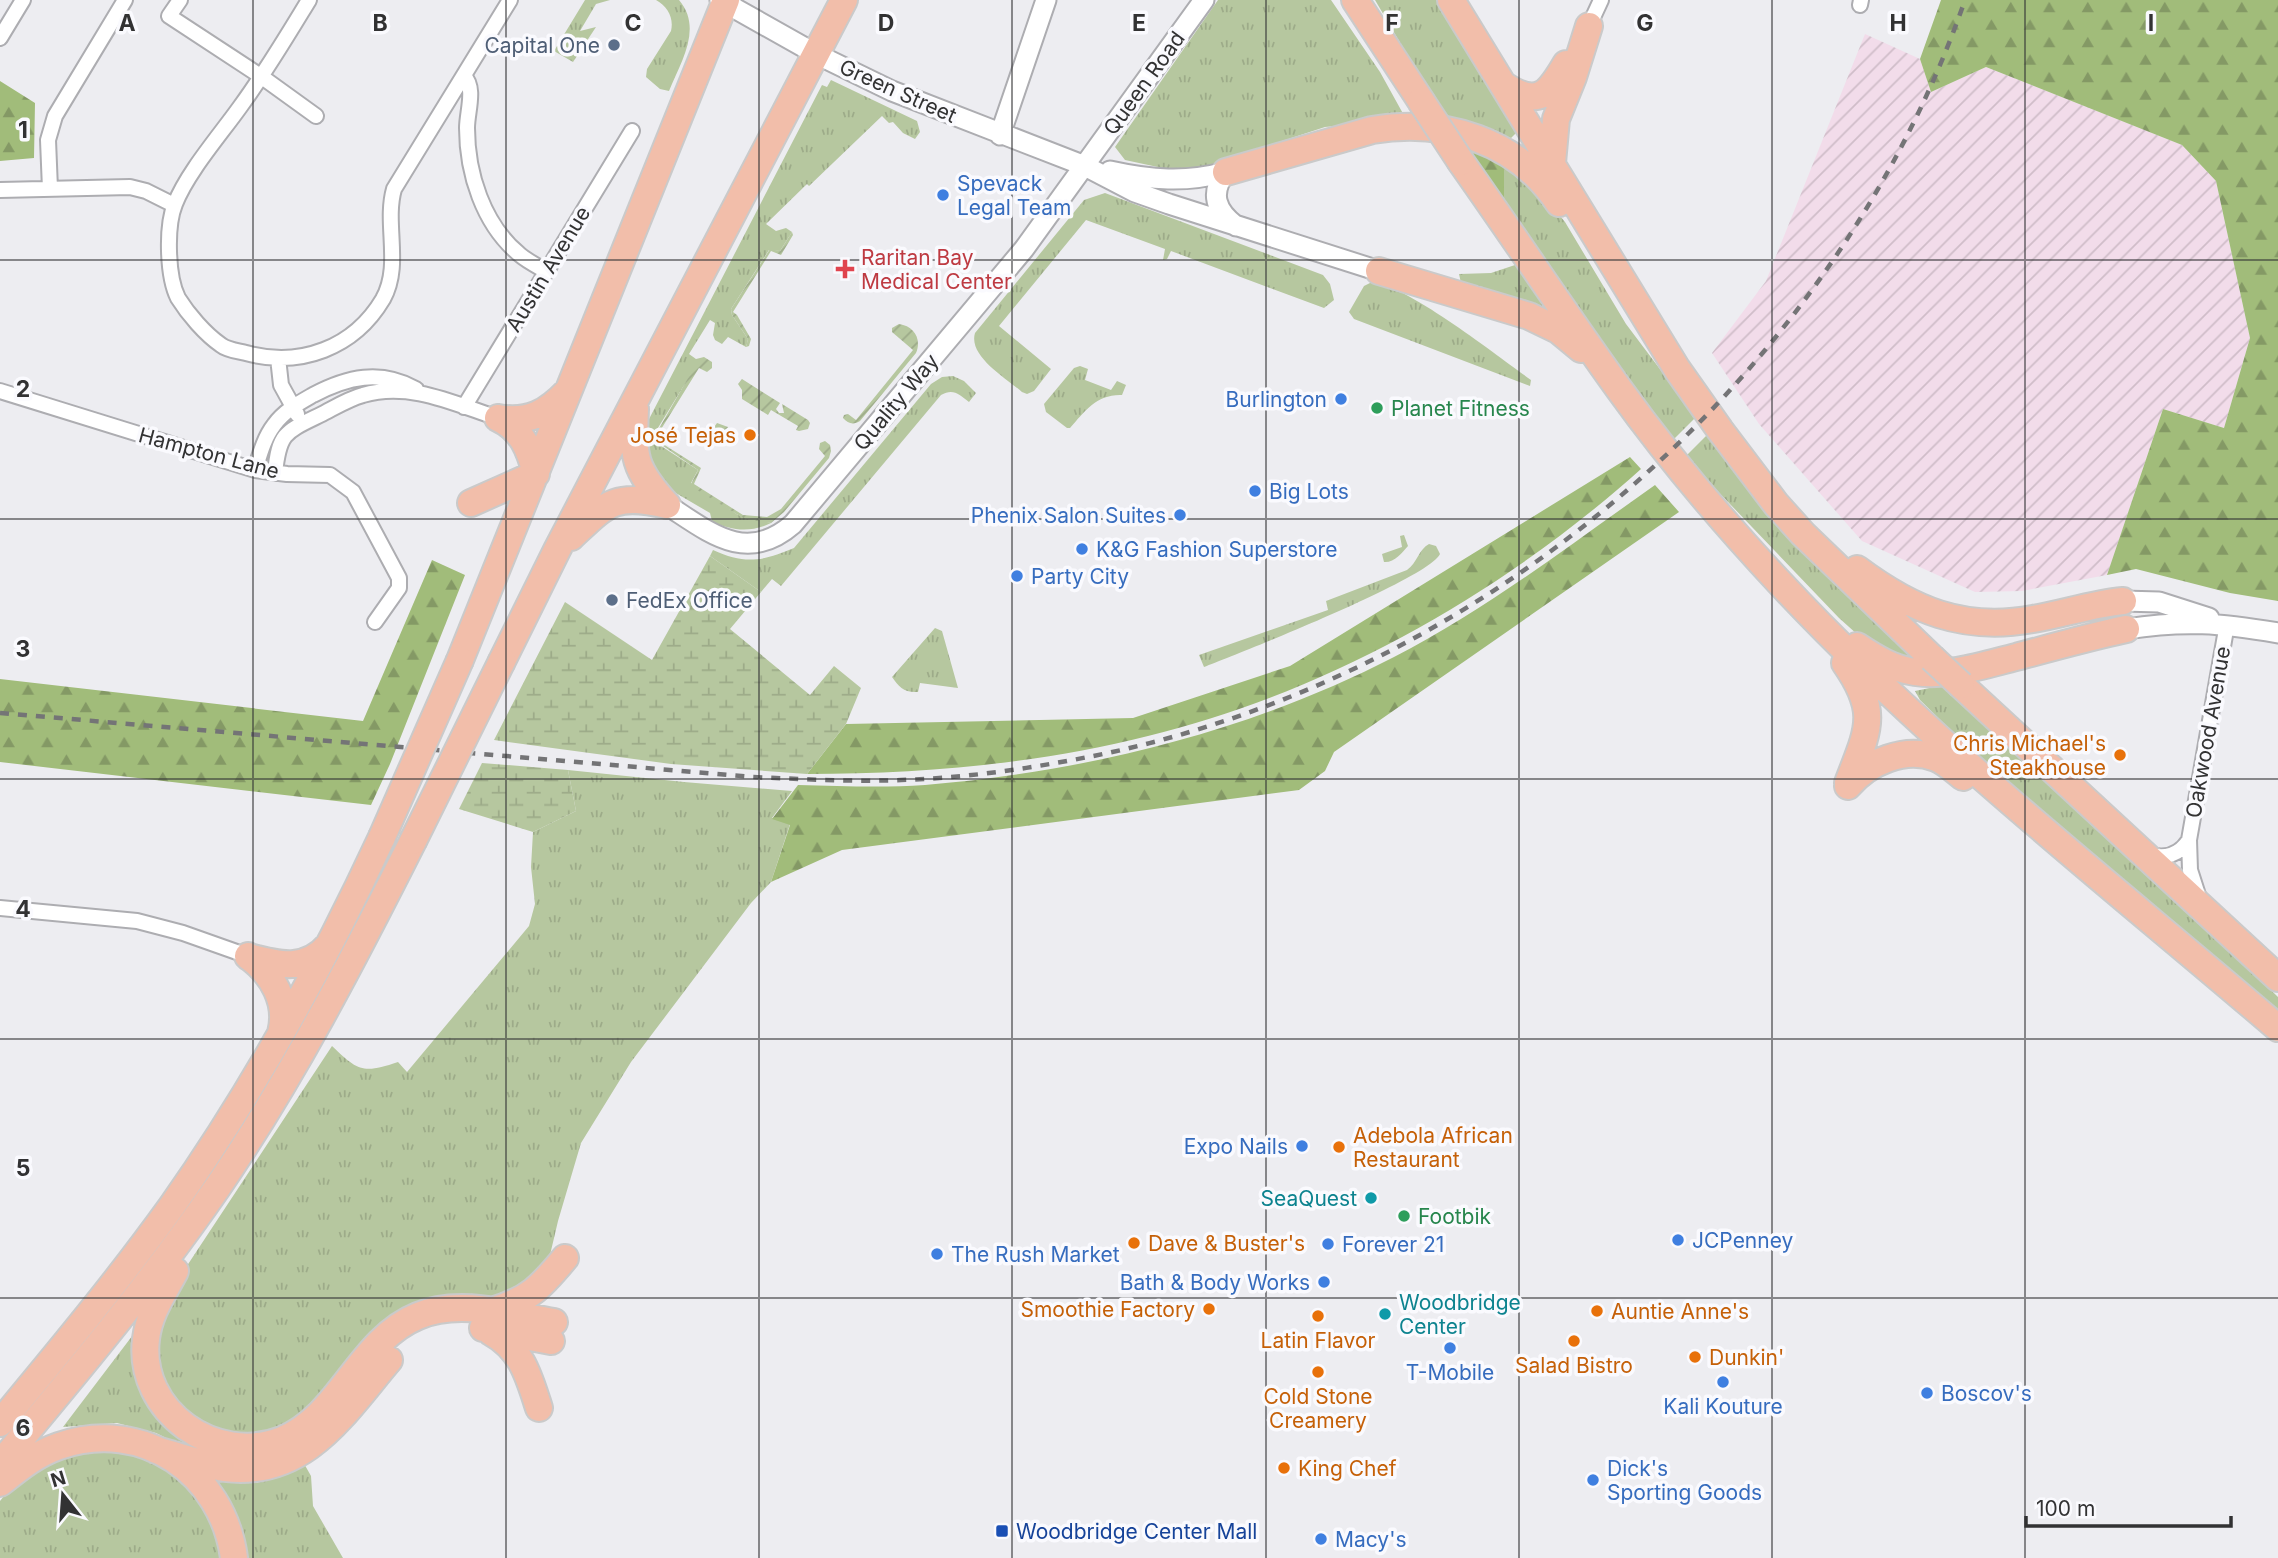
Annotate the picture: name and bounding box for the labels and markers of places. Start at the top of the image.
place label: Capital One [484,33,600,58]
marker: Capital One [606,37,622,53]
place label: Spevack Legal Team [957,171,1071,220]
marker: Spevack Legal Team [935,187,951,203]
place label: Raritan Bay Medical Center [861,245,1012,294]
marker: Raritan Bay Medical Center [835,259,855,279]
place label: Burlington [1225,387,1327,412]
marker: Burlington [1333,391,1349,407]
place label: Planet Fitness [1391,396,1530,421]
marker: Planet Fitness [1369,400,1385,416]
place label: José Tejas [630,423,736,448]
marker: José Tejas [742,427,758,443]
place label: Big Lots [1269,479,1349,504]
marker: Big Lots [1247,483,1263,499]
place label: Phenix Salon Suites [971,503,1166,528]
marker: Phenix Salon Suites [1172,507,1188,523]
place label: K&G Fashion Superstore [1096,537,1337,562]
marker: K&G Fashion Superstore [1074,541,1090,557]
place label: Party City [1031,564,1129,589]
marker: Party City [1009,568,1025,584]
place label: FedEx Office [626,588,753,613]
marker: FedEx Office [604,592,620,608]
place label: Chris Michael's Steakhouse [1953,731,2106,780]
marker: Chris Michael's Steakhouse [2112,747,2128,763]
place label: Adebola African Restaurant [1353,1123,1513,1172]
place label: Expo Nails [1184,1134,1288,1159]
marker: Expo Nails [1294,1138,1310,1154]
marker: Adebola African Restaurant [1331,1139,1347,1155]
place label: SeaQuest [1261,1186,1357,1211]
marker: SeaQuest [1363,1190,1379,1206]
place label: Footbik [1418,1204,1492,1229]
marker: Footbik [1396,1208,1412,1224]
place label: JCPenney [1692,1228,1794,1253]
place label: Dave & Buster's [1148,1231,1305,1256]
place label: Forever 21 [1342,1232,1444,1257]
marker: JCPenney [1670,1232,1686,1248]
marker: Dave & Buster's [1126,1235,1142,1251]
marker: Forever 21 [1320,1236,1336,1252]
place label: The Rush Market [951,1242,1120,1267]
marker: The Rush Market [929,1246,945,1262]
place label: Bath & Body Works [1120,1270,1310,1295]
marker: Bath & Body Works [1316,1274,1332,1290]
place label: Woodbridge Center [1399,1290,1521,1339]
place label: Smoothie Factory [1020,1297,1195,1322]
place label: Auntie Anne's [1611,1299,1749,1324]
marker: Smoothie Factory [1201,1301,1217,1317]
marker: Auntie Anne's [1589,1303,1605,1319]
marker: Woodbridge Center [1377,1306,1393,1322]
marker: Latin Flavor [1310,1308,1326,1324]
place label: Latin Flavor [1261,1328,1375,1353]
marker: Salad Bistro [1566,1333,1582,1349]
marker: T-Mobile [1442,1340,1458,1356]
place label: Dunkin' [1709,1345,1784,1370]
marker: Dunkin' [1687,1349,1703,1365]
place label: Salad Bistro [1515,1353,1633,1378]
place label: T-Mobile [1406,1360,1494,1385]
marker: Cold Stone Creamery [1310,1364,1326,1380]
marker: Kali Kouture [1715,1374,1731,1390]
place label: Boscov's [1941,1381,2032,1406]
place label: Cold Stone Creamery [1263,1384,1373,1433]
marker: Boscov's [1919,1385,1935,1401]
place label: Kali Kouture [1663,1394,1783,1419]
place label: King Chef [1298,1456,1397,1481]
place label: Dick's Sporting Goods [1607,1456,1762,1505]
marker: King Chef [1276,1460,1292,1476]
marker: Dick's Sporting Goods [1585,1472,1601,1488]
place label: Woodbridge Center Mall [1016,1519,1257,1544]
marker: Woodbridge Center Mall [994,1523,1010,1539]
place label: Macy's [1335,1527,1407,1552]
marker: Macy's [1313,1531,1329,1547]

